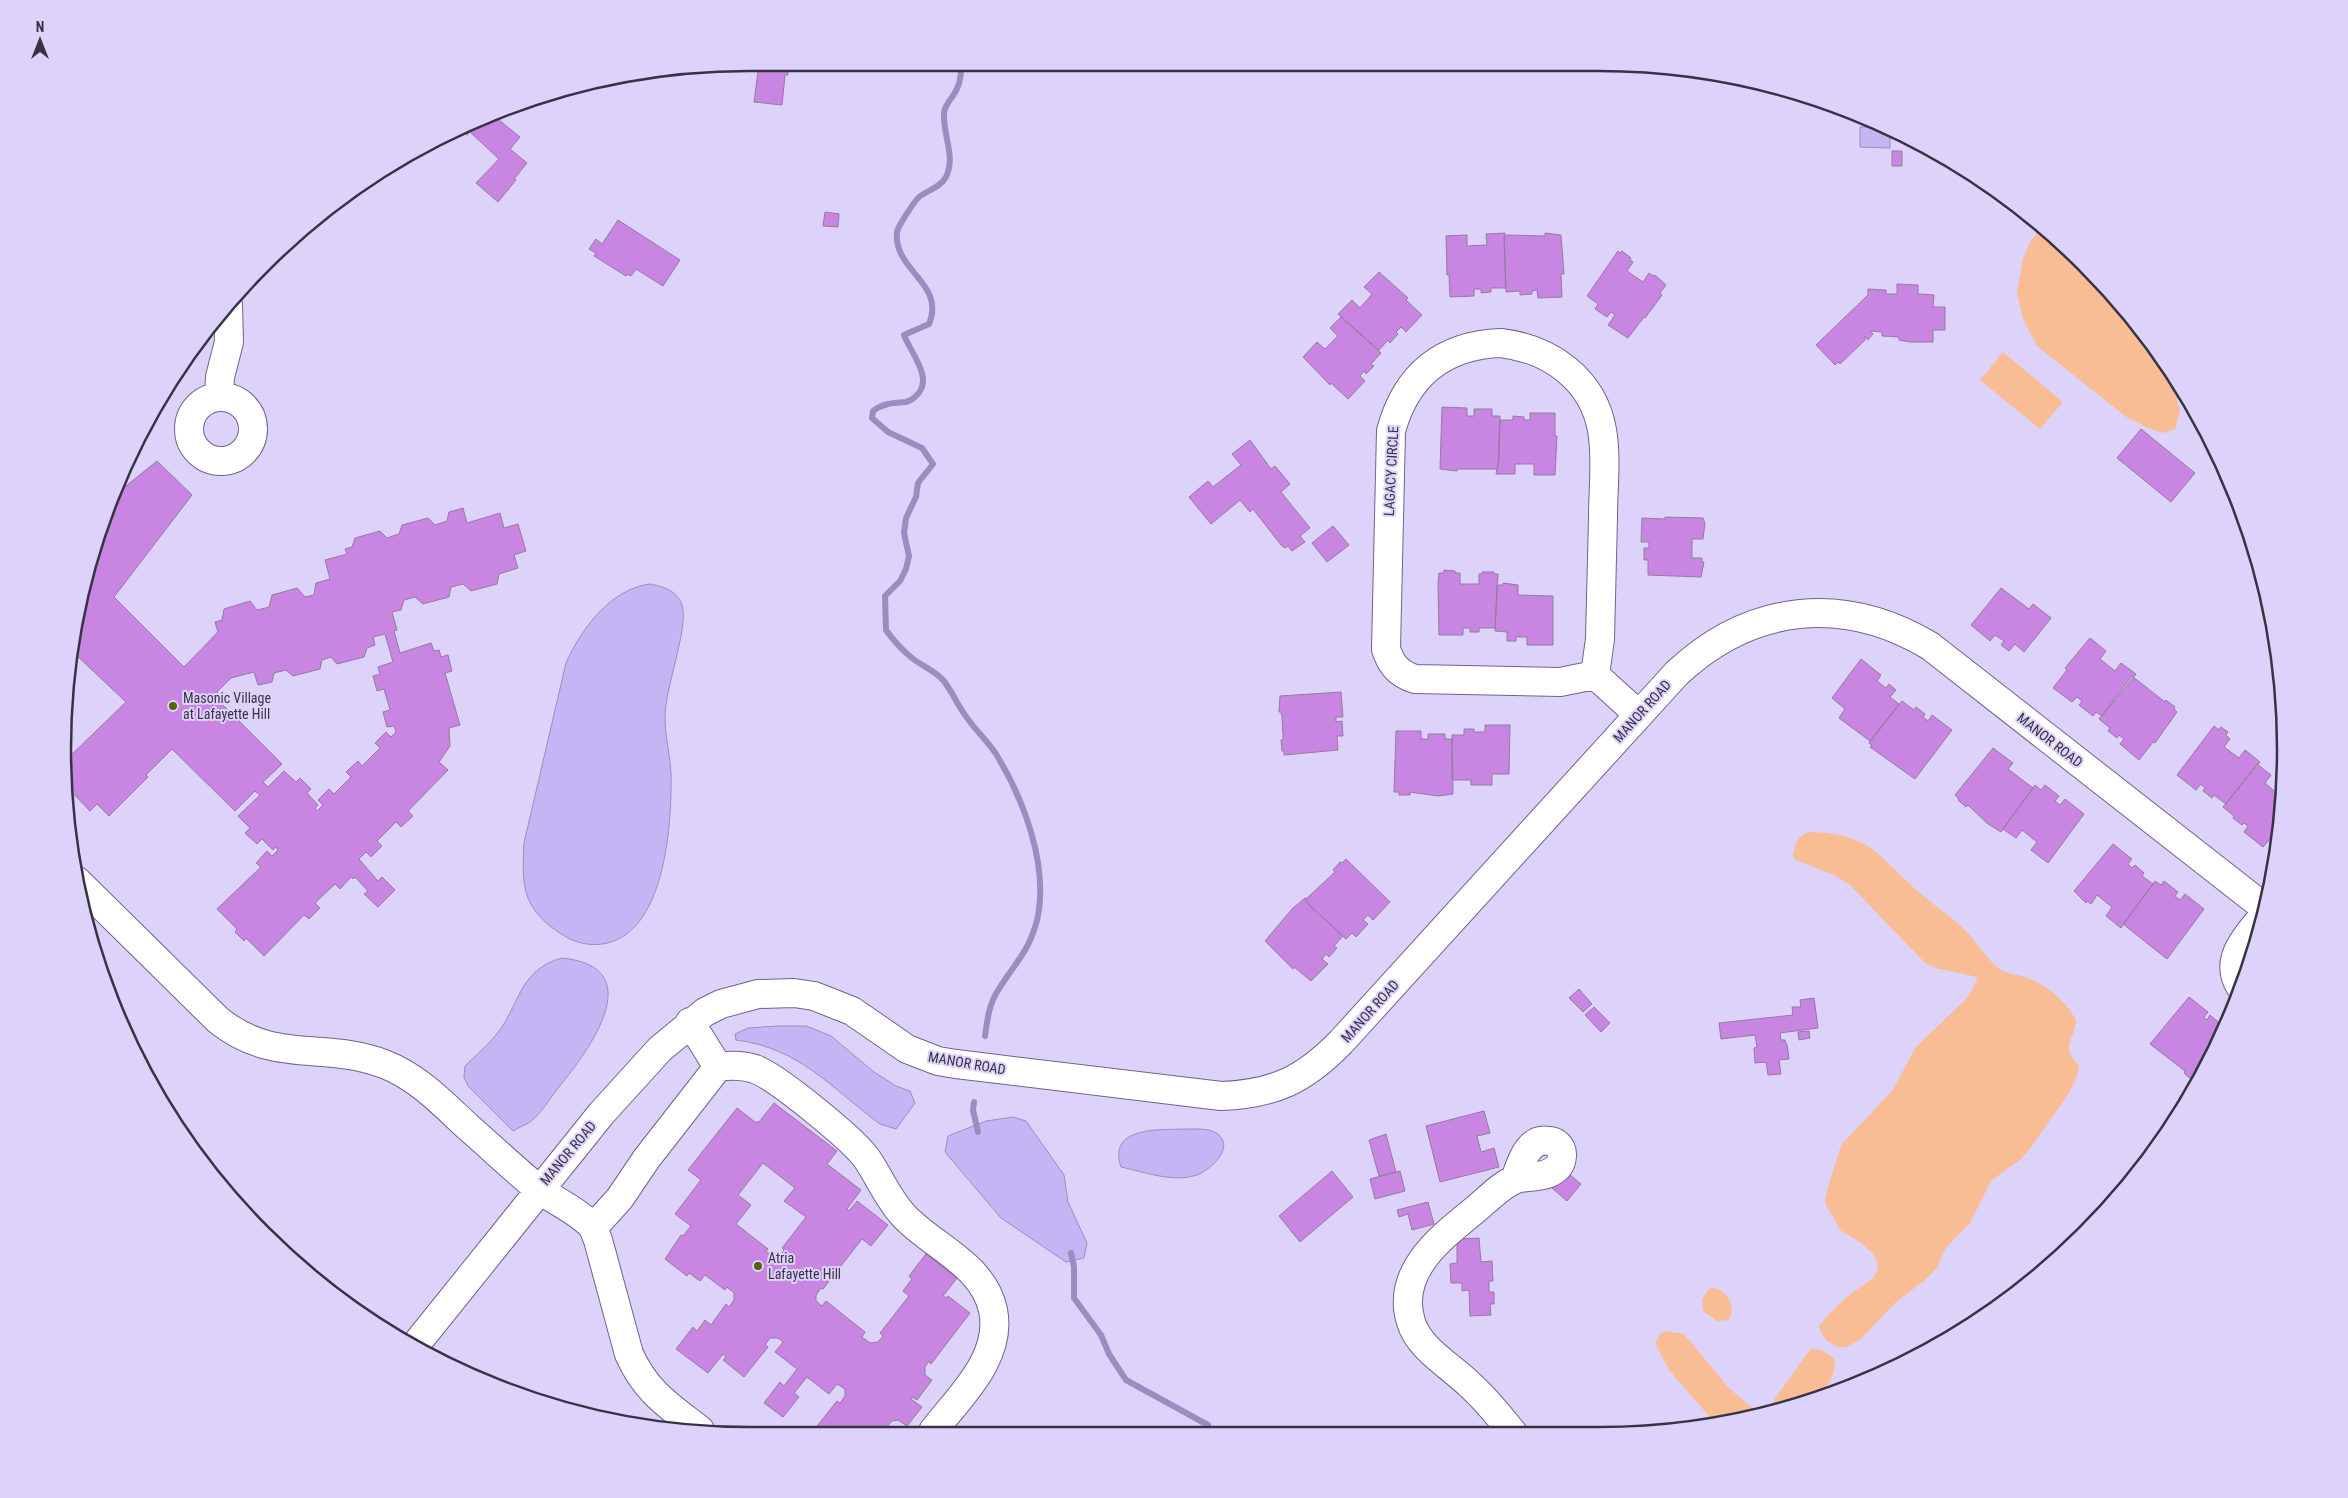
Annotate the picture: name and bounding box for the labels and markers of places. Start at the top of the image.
place label: Masonic Village at Lafayette Hill [183,690,271,722]
marker: Masonic Village at Lafayette Hill [167,700,179,712]
place label: Atria Lafayette Hill [768,1250,841,1282]
marker: Atria Lafayette Hill [752,1260,764,1272]

